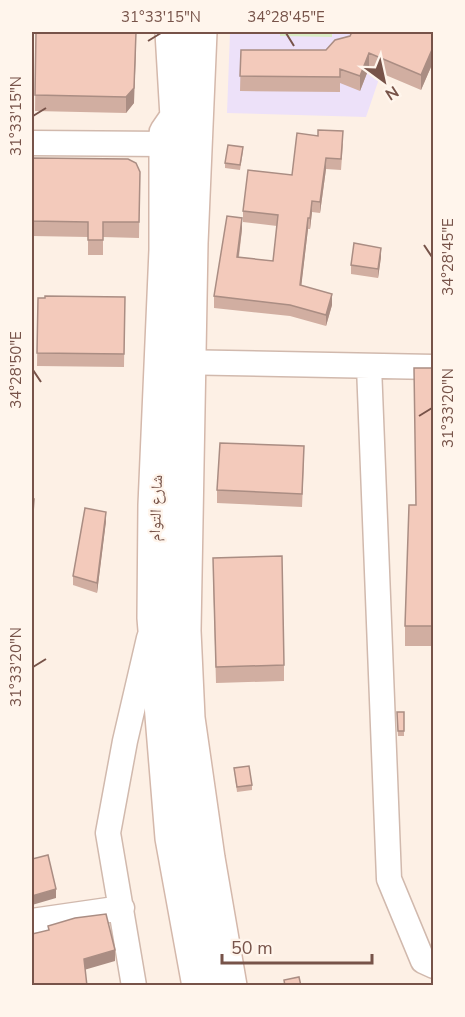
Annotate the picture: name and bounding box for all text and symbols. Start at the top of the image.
text: 31°33'15"N [121,7,201,27]
text: 34°28'45"E [247,7,325,27]
north arrow [354,51,414,111]
text: 31°33'15"N [6,76,26,156]
text: N [381,80,403,105]
text: 34°28'45"E [438,218,458,296]
text: 34°28'50"E [6,331,26,409]
text: 31°33'20"N [438,368,458,448]
street label: شارع التوام [144,474,168,542]
text: 31°33'20"N [6,627,26,707]
scale bar [222,927,372,965]
text: 50 m [231,936,273,960]

